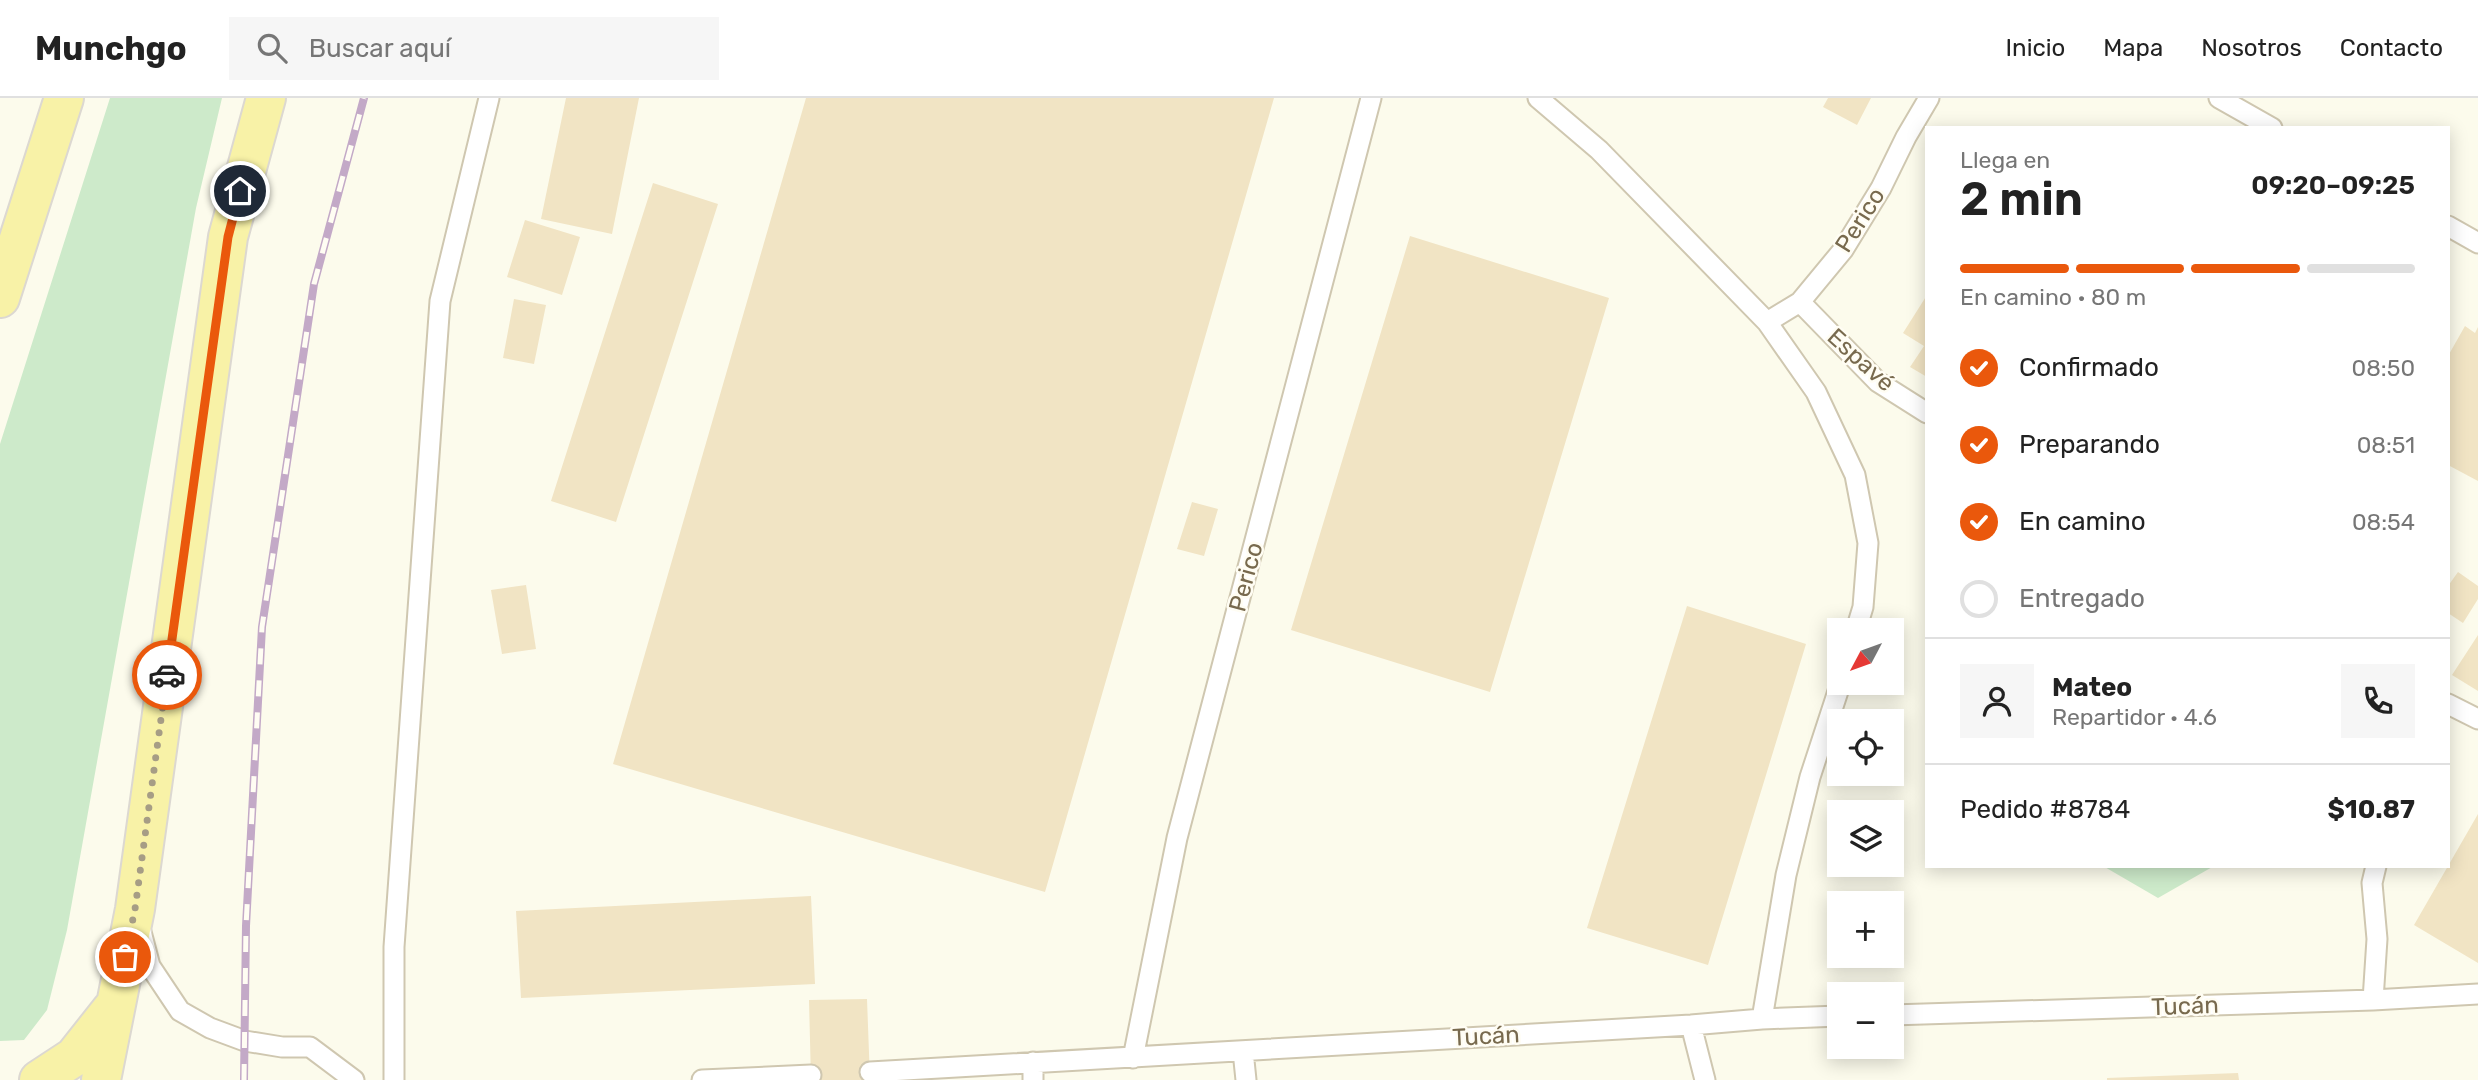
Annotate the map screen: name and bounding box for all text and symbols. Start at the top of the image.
search box [229,17,719,80]
text: Munchgo [35,29,187,68]
icon: search [253,29,291,67]
text: Buscar aquí [309,33,451,64]
text: Inicio [2006,34,2065,62]
text: Mapa [2103,34,2163,62]
text: Nosotros [2201,34,2302,62]
text: Contacto [2340,34,2443,62]
text: Llega en [1960,146,2050,174]
pin [210,161,270,221]
text: 09:20–09:25 [2251,170,2415,201]
icon: home [221,172,259,210]
text: 2 min [1960,172,2083,227]
street label: Perico [1829,183,1891,257]
text: En camino · 80 m [1960,283,2146,311]
street label: Espavé [1822,323,1900,397]
icon: check [1960,349,1998,387]
text: Confirmado [2019,352,2159,383]
text: 08:50 [2352,354,2415,382]
icon: check [1960,426,1998,464]
text: Preparando [2019,429,2160,460]
text: 08:51 [2357,431,2415,459]
icon: check [1960,503,1998,541]
text: En camino [2019,506,2146,537]
text: 08:54 [2352,508,2415,536]
street label: Perico [1223,539,1269,615]
text: Entregado [2019,583,2145,614]
north arrow [1827,618,1904,695]
map controls [1827,618,1904,1059]
courier [132,640,202,710]
icon: car [148,656,186,694]
button: person [1960,664,2034,738]
button: phone [2341,664,2415,738]
text: Mateo [2052,672,2132,703]
text: Repartidor · 4.6 [2052,703,2217,731]
button: locate [1827,709,1904,786]
text: Pedido #8784 [1960,794,2130,825]
text: $10.87 [2327,794,2415,825]
button: layers [1827,800,1904,877]
button: + [1827,891,1904,968]
pin [95,927,155,987]
icon: bag [106,938,144,976]
button: − [1827,982,1904,1059]
street label: Tucán [2151,991,2219,1021]
street label: Tucán [1452,1020,1520,1052]

